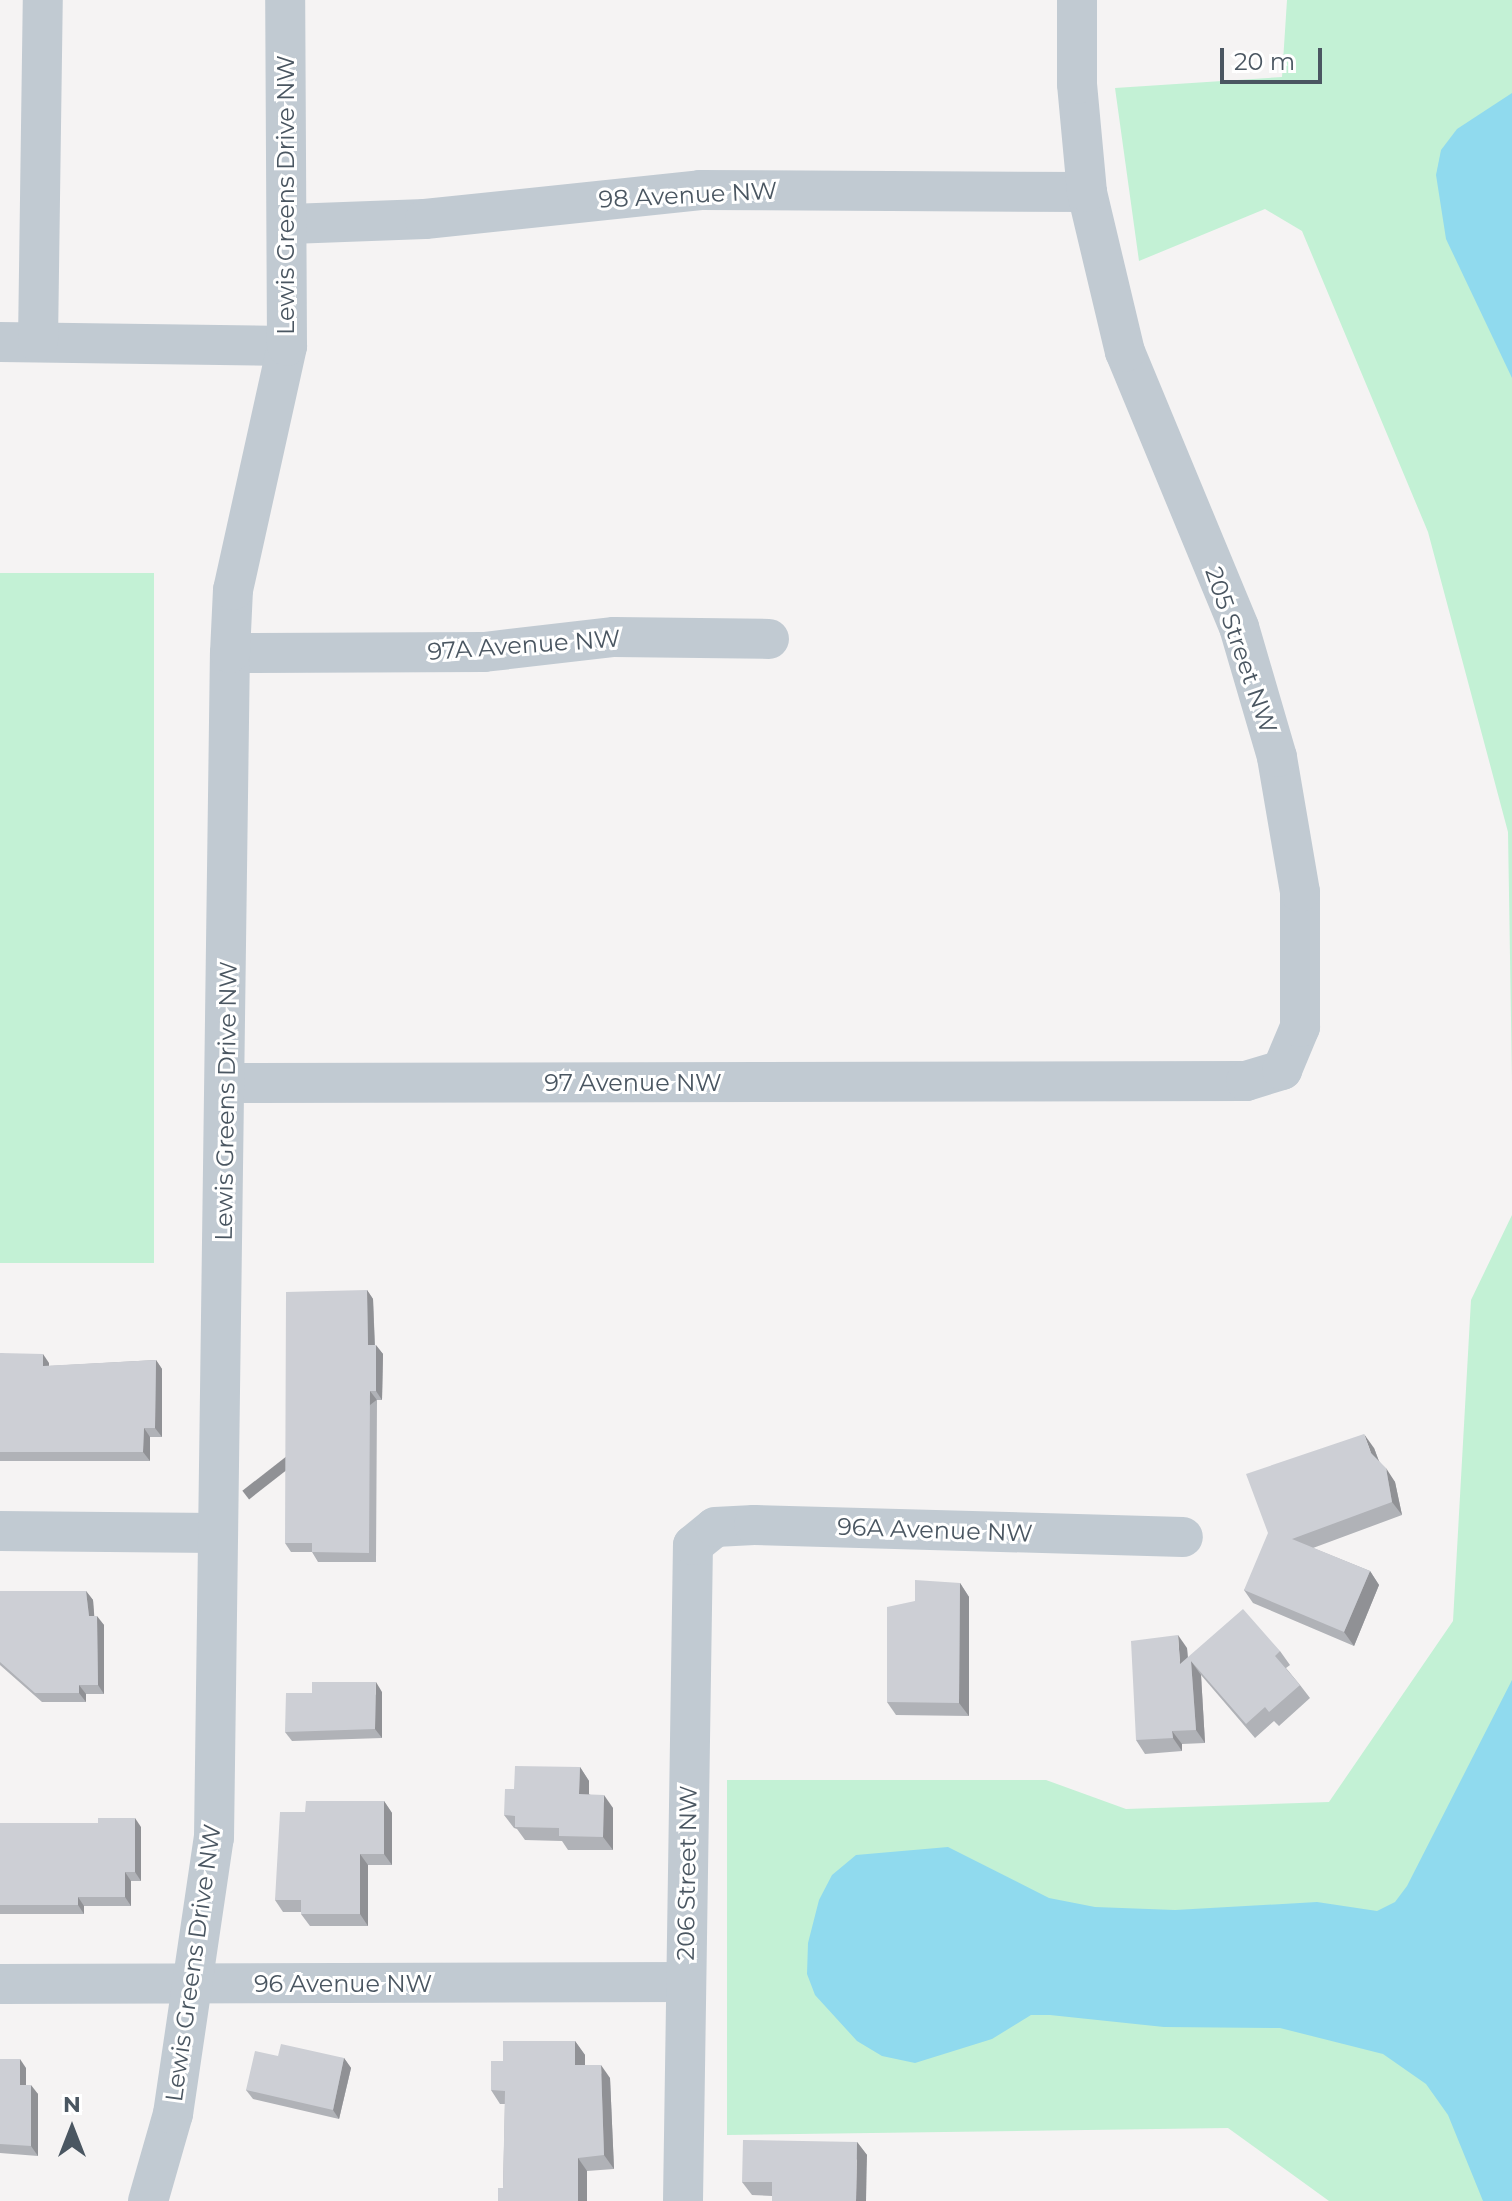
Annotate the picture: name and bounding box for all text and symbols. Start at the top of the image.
scale bar [1224,32,1326,82]
text: 20 m [1234,47,1295,76]
street label: Lewis Greens Drive NW [272,55,300,335]
street label: 98 Avenue NW [598,176,778,214]
street label: 205 Street NW [1199,563,1283,737]
street label: 97A Avenue NW [427,624,621,666]
street label: Lewis Greens Drive NW [209,961,243,1241]
street label: 97 Avenue NW [544,1069,722,1097]
street label: 96A Avenue NW [837,1512,1033,1548]
street label: 206 Street NW [671,1785,703,1961]
street label: Lewis Greens Drive NW [159,1822,227,2104]
street label: 96 Avenue NW [254,1970,432,1998]
north arrow [32,2089,112,2169]
text: N [63,2091,81,2118]

